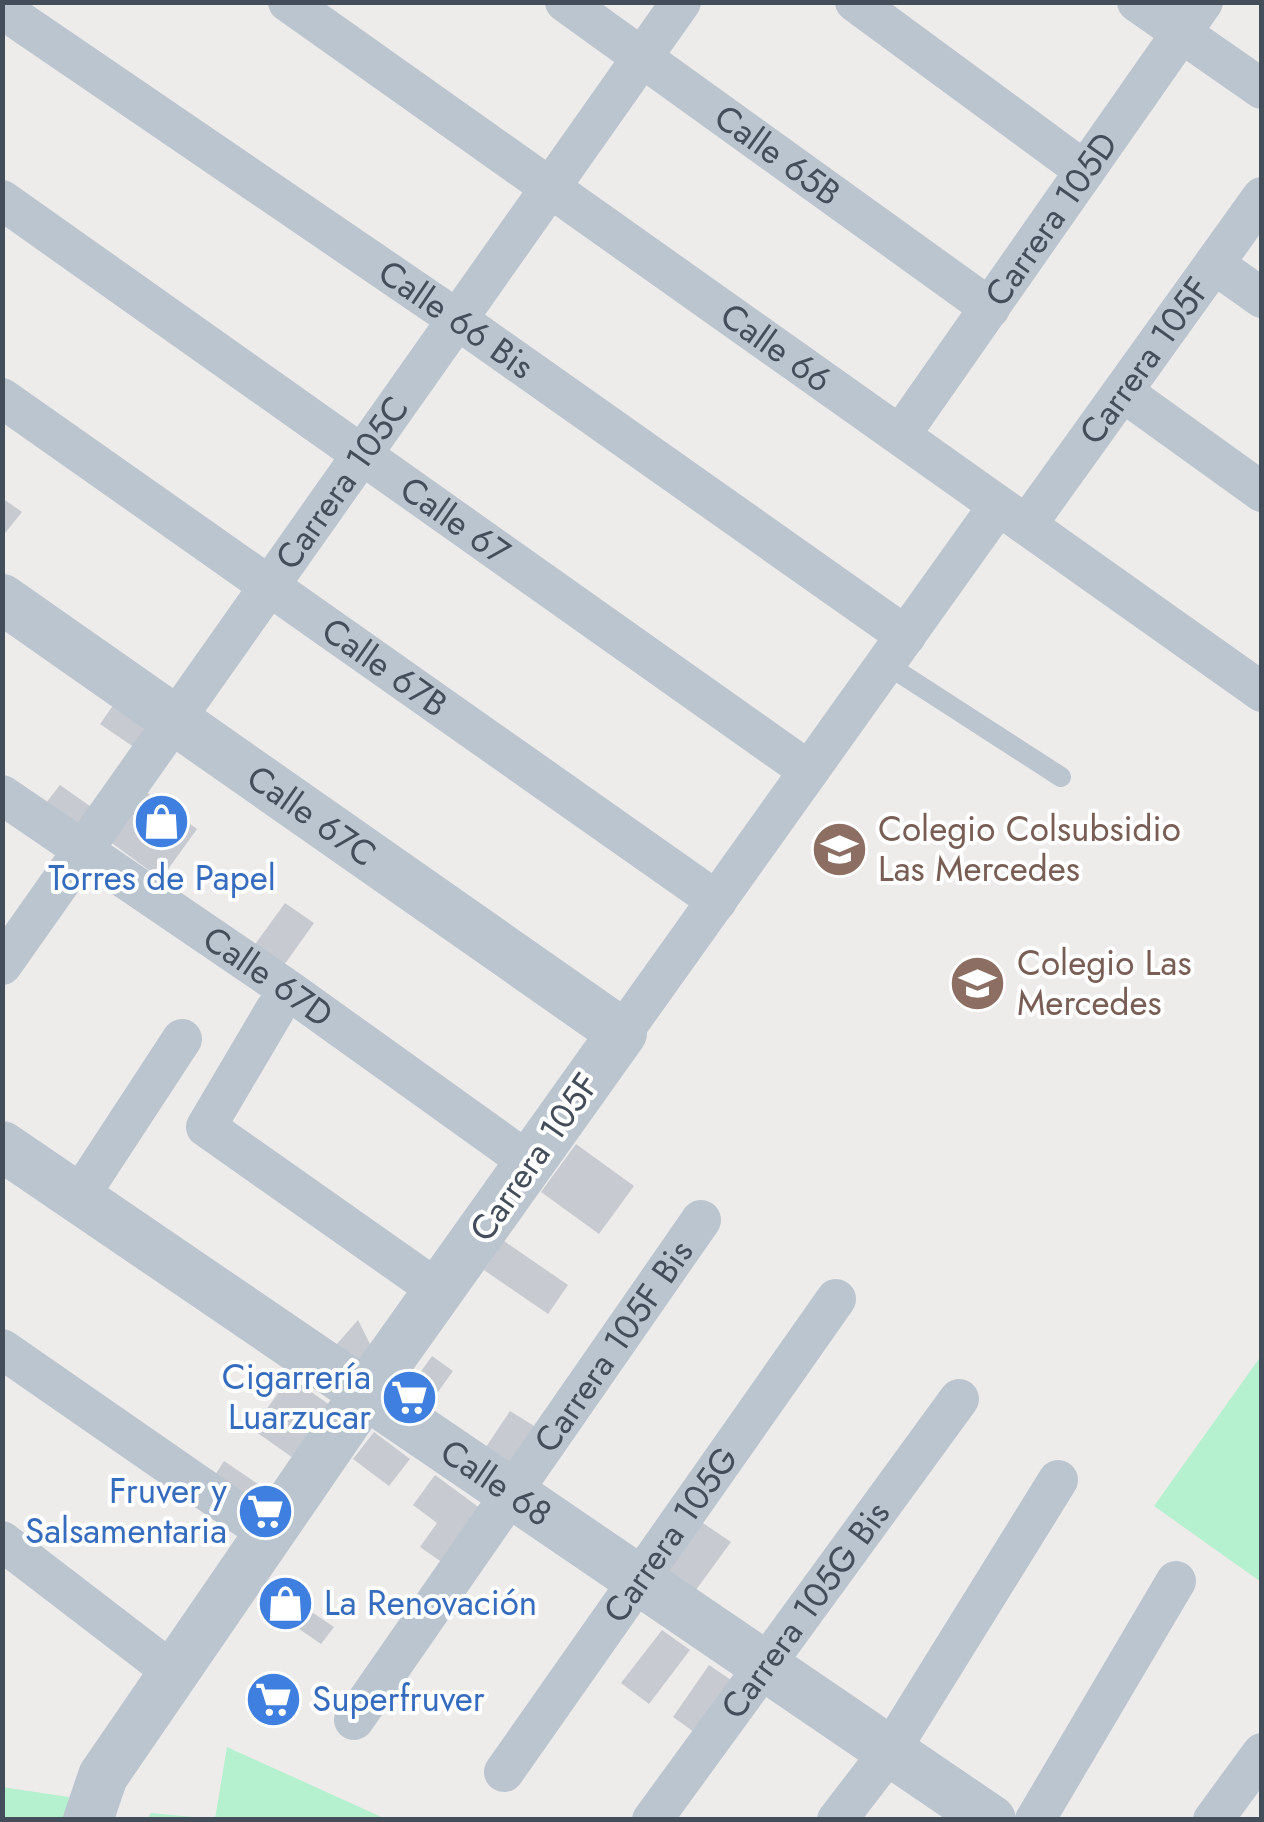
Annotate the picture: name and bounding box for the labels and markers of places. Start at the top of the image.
shop icon: Torres de Papel [132,792,192,852]
place label: Colegio Colsubsidio Las Mercedes [878,804,1181,894]
school or university icon: Colegio Colsubsidio Las Mercedes [809,819,869,879]
place label: Torres de Papel [48,853,276,903]
place label: Colegio Las Mercedes [1017,938,1192,1028]
school or university icon: Colegio Las Mercedes [948,953,1008,1013]
place label: Cigarrería Luarzucar [222,1352,371,1442]
supermarket icon: Cigarrería Luarzucar [380,1367,440,1427]
place label: Fruver y Salsamentaria [25,1466,228,1556]
supermarket icon: Fruver y Salsamentaria [236,1481,296,1541]
shop icon: La Renovación [255,1573,315,1633]
place label: La Renovación [324,1578,537,1628]
supermarket icon: Superfruver [243,1669,303,1729]
place label: Superfruver [312,1674,485,1724]

